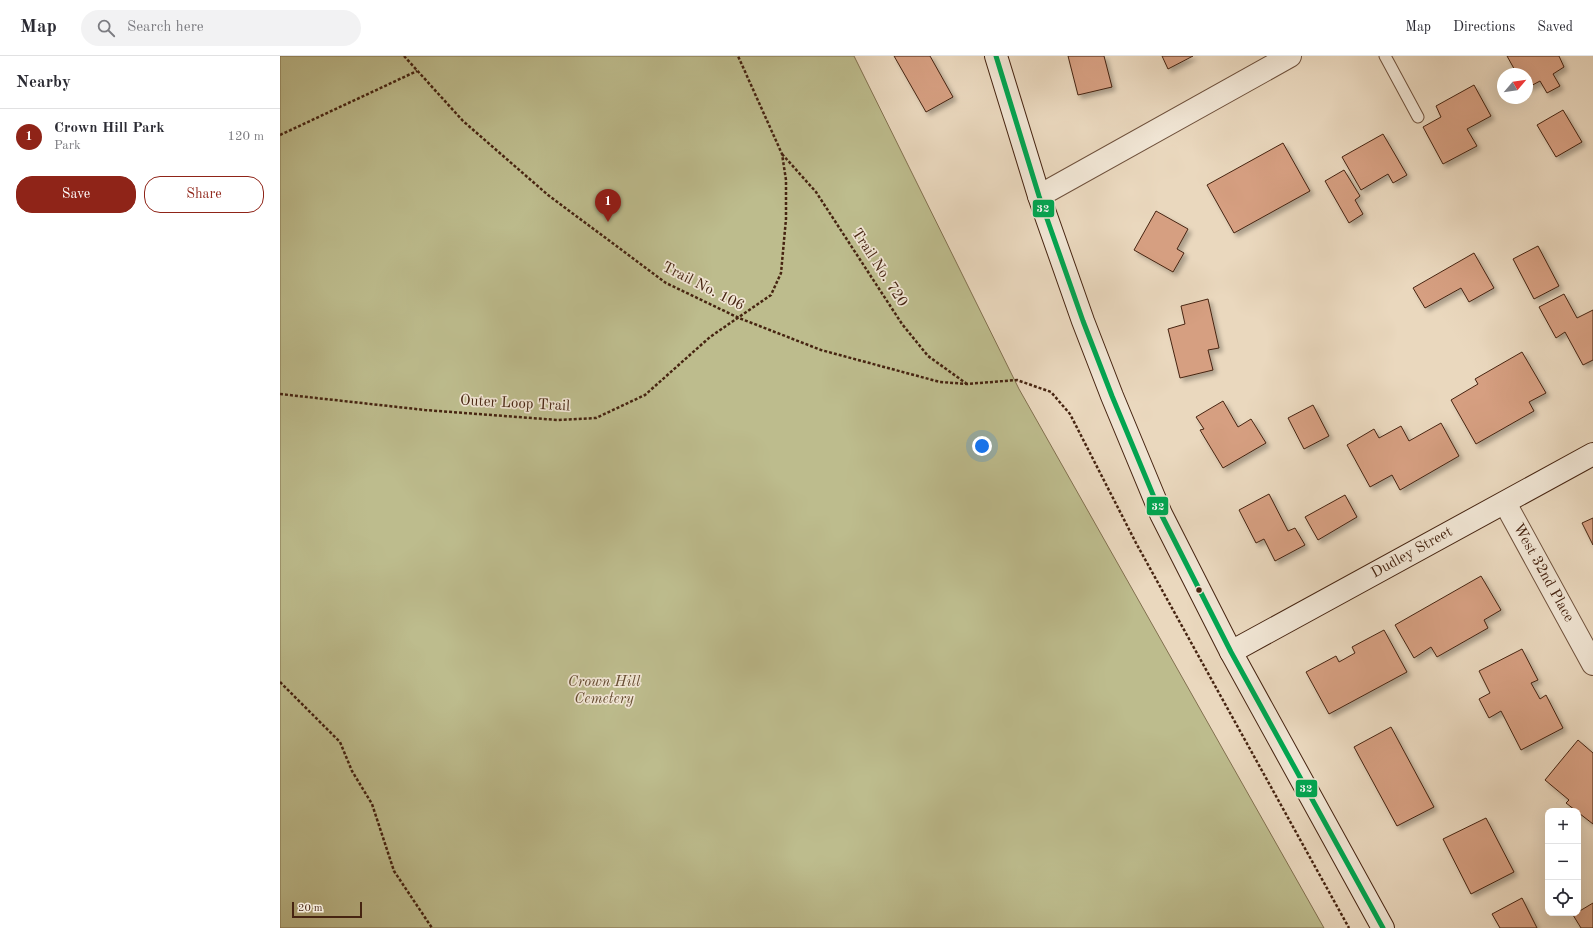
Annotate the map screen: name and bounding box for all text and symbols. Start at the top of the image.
search box [81,10,361,46]
icon: search [95,17,117,39]
text: Map [20,18,57,37]
text: Search here [127,20,204,35]
text: Map [1405,20,1431,34]
text: Directions [1453,20,1515,34]
text: Saved [1537,20,1573,34]
north arrow [1497,68,1533,104]
text: Nearby [16,74,71,91]
text: Crown Hill Park [54,121,165,136]
text: 1 [25,130,33,143]
text: 120 m [227,130,264,143]
text: Park [54,139,81,152]
button: Save [16,176,136,213]
button: Share [144,176,264,213]
pin: 1 [595,189,621,222]
line badge: 32 [1032,199,1055,218]
text: 32 [1037,204,1049,215]
street label: Trail No. 720 [848,226,910,310]
street label: Trail No. 106 [659,260,747,314]
street label: Outer Loop Trail [460,394,570,414]
your location [972,436,992,456]
line badge: 32 [1146,496,1169,516]
text: 32 [1152,502,1164,513]
street label: West 32nd Place [1510,521,1576,625]
street label: Dudley Street [1369,525,1455,581]
unlabelled marker [1194,585,1204,595]
park label: Crown Hill Cemetery [568,675,641,707]
line badge: 32 [1295,779,1318,798]
text: 32 [1300,784,1312,795]
map controls [1545,808,1581,916]
button: + [1545,808,1581,844]
button: − [1545,844,1581,880]
button: locate [1545,880,1581,916]
scale bar [292,900,362,919]
text: 20 m [298,903,323,914]

